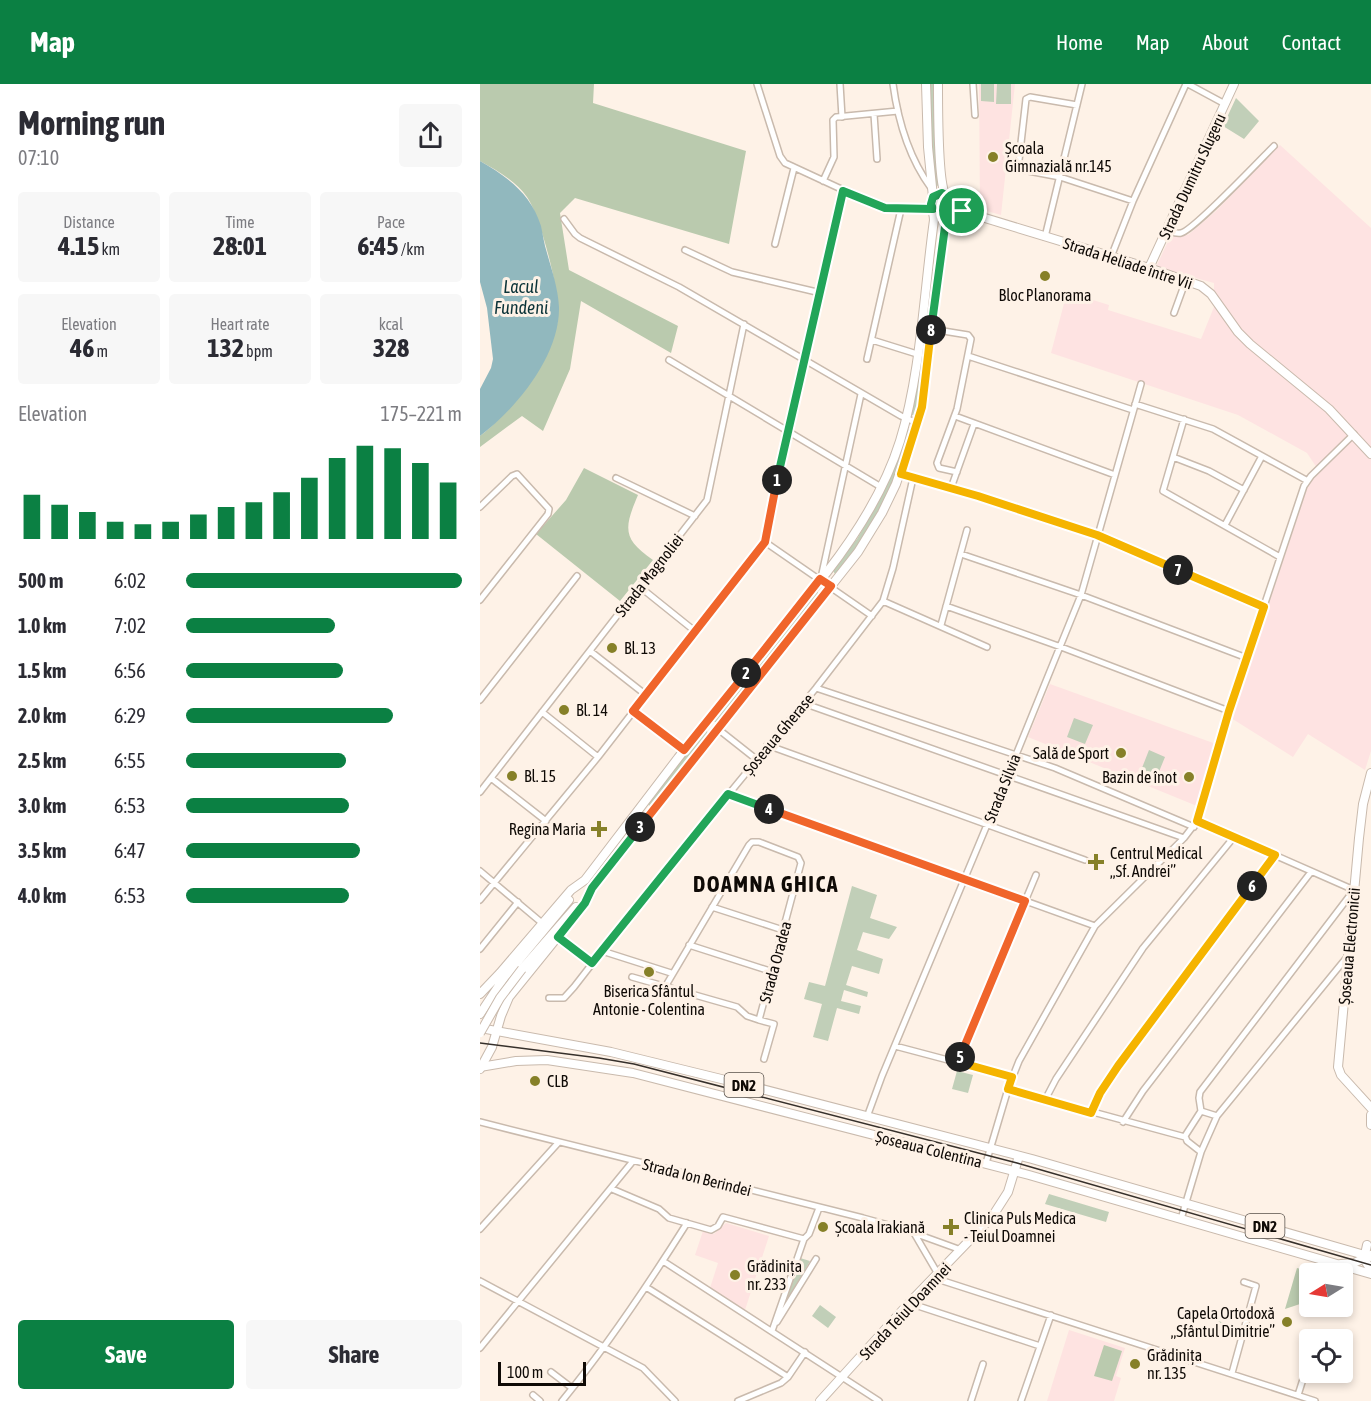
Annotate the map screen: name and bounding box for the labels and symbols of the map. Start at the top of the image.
street label: Strada Dumitru Slugeru [1155,110,1230,242]
place label: Școala Gimnazială nr.145 [1005,139,1112,175]
marker: Școala Gimnazială nr.145 [986,150,1000,164]
pin [936,185,987,236]
street label: Strada Heliade între Vii [1061,234,1195,292]
marker: Bloc Planorama [1038,269,1052,283]
water label: Lacul Fundeni [494,276,548,318]
place label: Bloc Planorama [999,286,1091,304]
pin: 8 [916,315,946,345]
pin: 1 [762,465,792,495]
street label: Strada Magnoliei [611,530,688,620]
pin: 7 [1163,555,1193,585]
place label: Bl. 13 [624,639,656,657]
marker: Bl. 13 [605,641,619,655]
pin: 2 [731,658,761,688]
street label: Șoseaua Gherase [739,690,818,779]
place label: Bl. 14 [576,701,608,719]
marker: Bl. 14 [557,703,571,717]
place label: Sală de Sport [1033,744,1109,763]
marker: Sală de Sport [1114,746,1128,760]
street label: Strada Silvia [980,751,1024,825]
place label: Bl. 15 [524,767,556,785]
place label: Bazin de înot [1102,768,1177,786]
marker: Bl. 15 [505,769,519,783]
marker: Bazin de înot [1182,770,1196,784]
pin: 4 [754,794,784,824]
pin: 3 [625,812,655,842]
place label: Regina Maria [509,820,586,839]
marker: Regina Maria [590,820,608,838]
place label: Centrul Medical „Sf. Andrei” [1110,844,1203,880]
marker: Centrul Medical „Sf. Andrei” [1087,853,1105,871]
district label: DOAMNA GHICA [693,871,839,897]
pin: 6 [1237,871,1267,901]
street label: Șoseaua Electronicii [1335,887,1364,1005]
street label: Strada Oradea [755,919,795,1005]
marker: Biserica Sfântul Antonie - Colentina [642,965,656,979]
place label: Biserica Sfântul Antonie - Colentina [593,982,705,1018]
pin: 5 [945,1042,975,1072]
place label: CLB [547,1072,568,1090]
road number: DN2 [724,1073,764,1097]
marker: CLB [528,1074,542,1088]
street label: Șoseaua Colentina [874,1127,984,1172]
street label: Strada Ion Berindei [641,1155,753,1199]
place label: Clinica Puls Medica - Teiul Doamnei [964,1209,1076,1245]
road number: DN2 [1246,1214,1284,1238]
place label: Școala Irakiană [835,1218,925,1237]
marker: Clinica Puls Medica - Teiul Doamnei [942,1218,960,1236]
marker: Școala Irakiană [816,1220,830,1234]
place label: Grădinița nr. 233 [747,1257,802,1293]
street label: Strada Teiul Doamnei [856,1259,954,1363]
north arrow [1299,1263,1353,1317]
marker: Grădinița nr. 233 [728,1268,742,1282]
place label: Capela Ortodoxă „Sfântul Dimitrie” [1171,1304,1275,1340]
marker: Capela Ortodoxă „Sfântul Dimitrie” [1280,1315,1294,1329]
place label: Grădinița nr. 135 [1147,1346,1202,1382]
marker: Grădinița nr. 135 [1128,1357,1142,1371]
scale bar [498,1359,586,1386]

